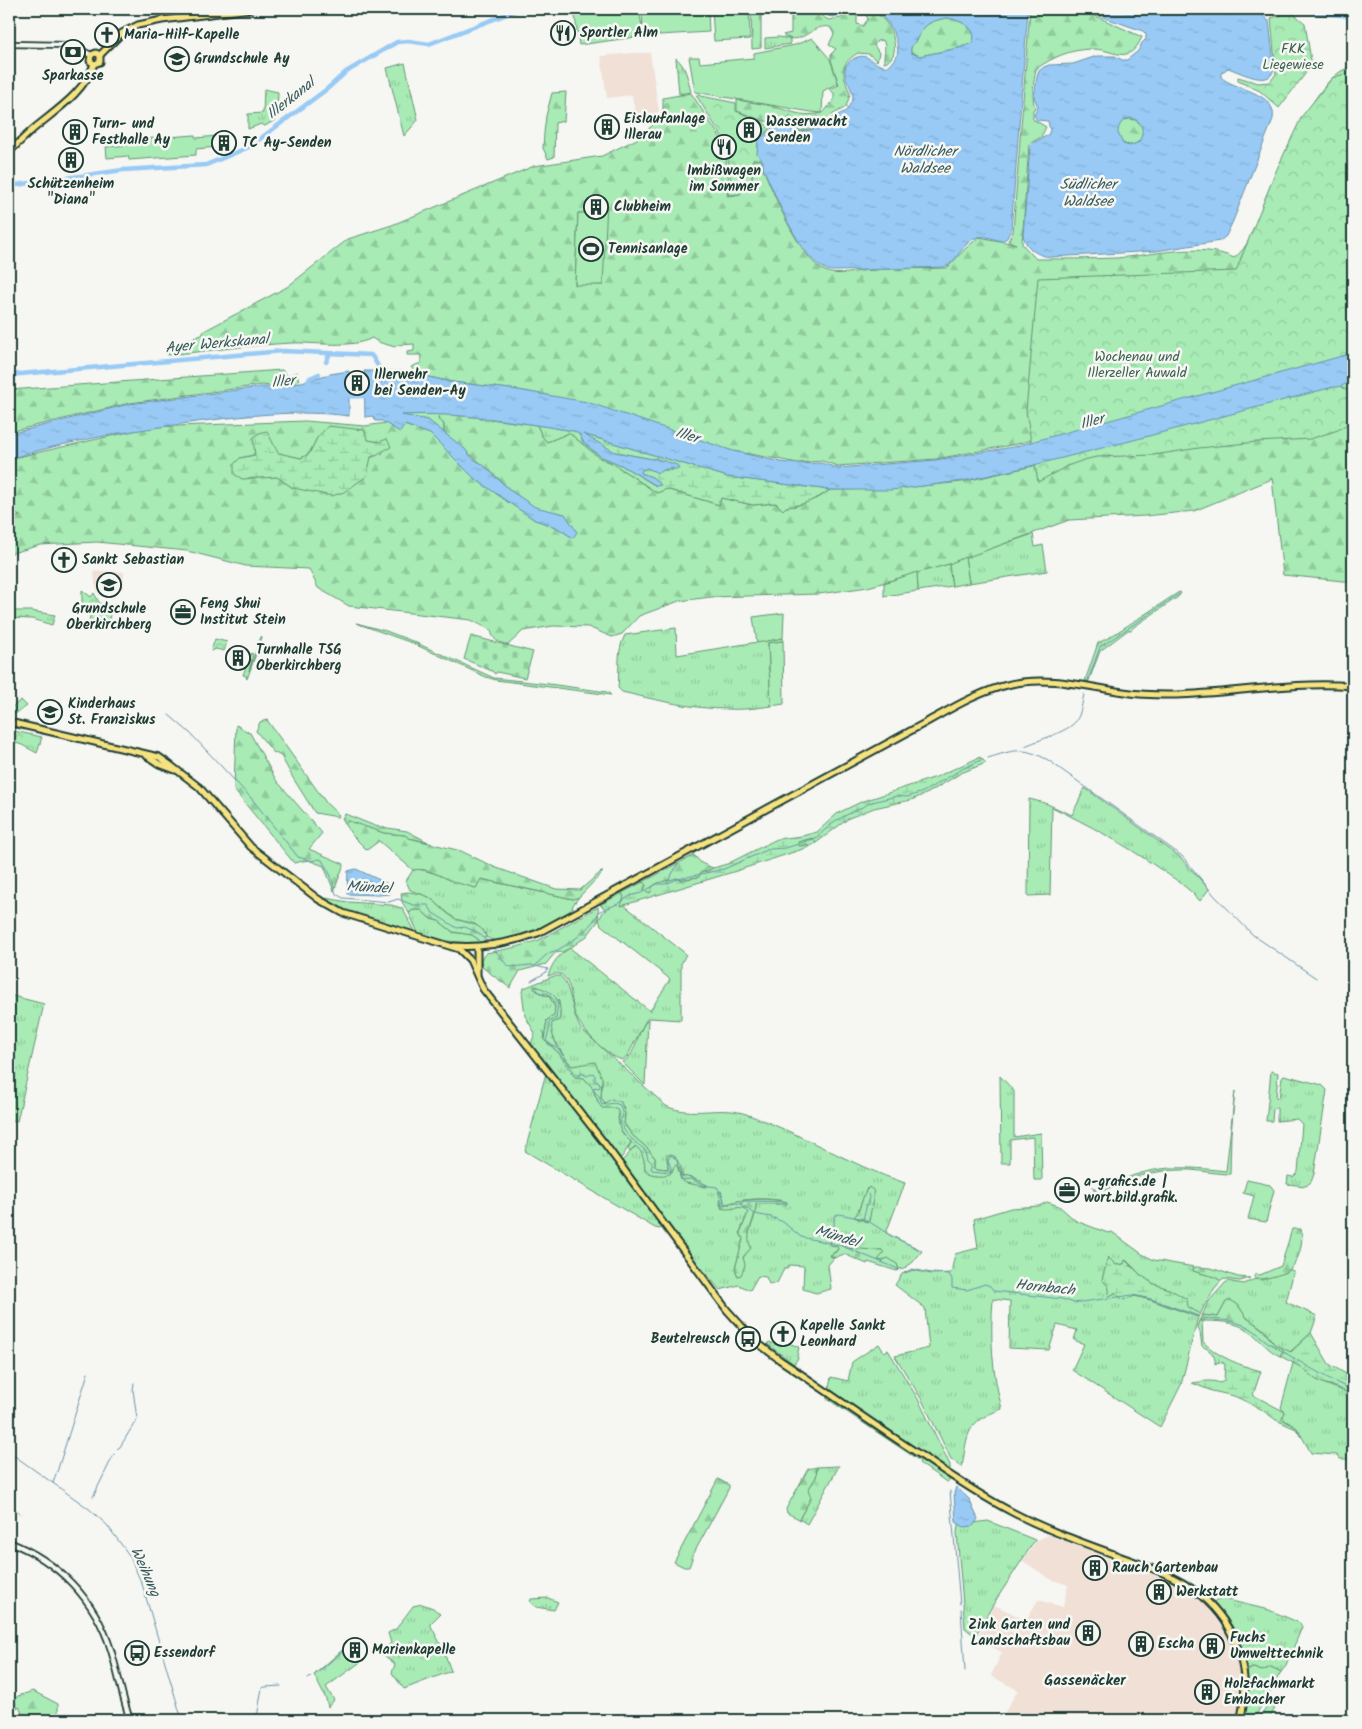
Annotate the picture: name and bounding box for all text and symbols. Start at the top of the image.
restaurant icon: Sportler Alm [550,20,576,46]
church icon: Maria-Hilf-Kapelle [94,22,120,48]
place label: Sportler Alm [580,22,659,44]
place label: Maria-Hilf-Kapelle [124,24,239,46]
park label: FKK Liegewiese [1262,38,1324,76]
bank icon: Sparkasse [60,39,86,65]
school or university icon: Grundschule Ay [164,46,190,72]
place label: Grundschule Ay [194,48,290,70]
place label: Sparkasse [42,65,104,87]
water label: Illerkanal [261,70,323,126]
place label: Eislaufanlage Illerau [624,108,705,146]
place label: Wasserwacht Senden [766,111,848,149]
place label: Turn- und Festhalle Ay [92,113,171,151]
building icon: Eislaufanlage Illerau [594,114,620,140]
building icon: Wasserwacht Senden [736,117,762,143]
building icon: Turn- und Festhalle Ay [62,119,88,145]
building icon: TC Ay-Senden [211,130,237,156]
place label: TC Ay-Senden [242,132,332,154]
restaurant icon: Imbißwagen im Sommer [711,134,737,160]
water label: Nördlicher Waldsee [893,140,960,181]
building icon: Schützenheim "Diana" [58,147,84,173]
place label: Imbißwagen im Sommer [687,160,761,198]
place label: Schützenheim "Diana" [28,173,115,211]
water label: Südlicher Waldsee [1060,173,1119,214]
building icon: Clubheim [583,194,609,220]
place label: Clubheim [614,196,671,218]
sports icon: Tennisanlage [578,236,604,262]
place label: Tennisanlage [608,238,688,260]
water label: Ayer Werkskanal [164,327,273,360]
park label: Wochenau und Illerzeller Auwald [1087,346,1188,384]
place label: Illerwehr bei Senden-Ay [374,364,467,402]
water label: Iller [270,368,299,395]
building icon: Illerwehr bei Senden-Ay [344,370,370,396]
water label: Iller [1077,407,1109,437]
water label: Iller [672,421,705,452]
church icon: Sankt Sebastian [51,547,77,573]
place label: Sankt Sebastian [82,549,184,571]
school or university icon: Grundschule Oberkirchberg [96,572,122,598]
place label: Feng Shui Institut Stein [200,593,286,631]
place label: Grundschule Oberkirchberg [66,598,152,636]
office icon: Feng Shui Institut Stein [170,599,196,625]
place label: Turnhalle TSG Oberkirchberg [256,639,342,677]
building icon: Turnhalle TSG Oberkirchberg [225,645,251,671]
place label: Kinderhaus St. Franziskus [68,693,156,731]
school or university icon: Kinderhaus St. Franziskus [37,699,63,725]
water label: Mündel [346,875,395,901]
place label: a-grafics.de | wort.bild.grafik. [1084,1171,1178,1209]
office icon: a-grafics.de | wort.bild.grafik. [1054,1177,1080,1203]
water label: Mündel [812,1219,865,1256]
water label: Hornbach [1014,1273,1078,1303]
place label: Kapelle Sankt Leonhard [800,1315,886,1353]
church icon: Kapelle Sankt Leonhard [770,1321,796,1347]
bus stop icon: Beutelreusch [735,1326,761,1352]
place label: Beutelreusch [651,1328,730,1350]
water label: Weihung [123,1543,167,1602]
building icon: Rauch Gartenbau [1082,1555,1108,1581]
place label: Rauch Gartenbau [1112,1557,1218,1579]
building icon: Werkstatt [1146,1579,1172,1605]
place label: Werkstatt [1176,1581,1239,1603]
place label: Zink Garten und Landschaftsbau [968,1614,1070,1652]
building icon: Zink Garten und Landschaftsbau [1075,1620,1101,1646]
place label: Fuchs Umwelttechnik [1230,1627,1324,1665]
building icon: Escha [1128,1631,1154,1657]
place label: Escha [1158,1633,1194,1655]
building icon: Fuchs Umwelttechnik [1199,1633,1225,1659]
building icon: Marienkapelle [342,1637,368,1663]
place label: Marienkapelle [372,1639,456,1661]
bus stop icon: Essendorf [124,1640,150,1666]
place label: Essendorf [154,1642,216,1664]
district label: Gassenäcker [1044,1669,1126,1693]
place label: Holzfachmarkt Embacher [1224,1673,1315,1711]
building icon: Holzfachmarkt Embacher [1194,1679,1220,1705]

